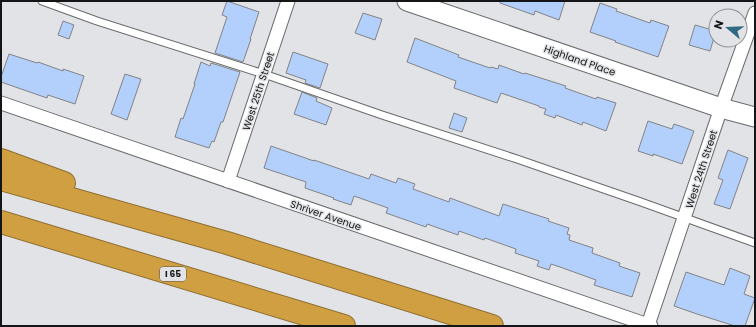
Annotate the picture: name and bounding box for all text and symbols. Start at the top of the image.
north arrow [708,8,748,48]
text: N [710,18,727,31]
street label: Highland Place [542,41,618,80]
street label: West 25th Street [239,50,278,132]
street label: West 24th Street [682,128,721,210]
street label: Shriver Avenue [288,196,363,235]
road number: I 65 [160,267,186,281]

